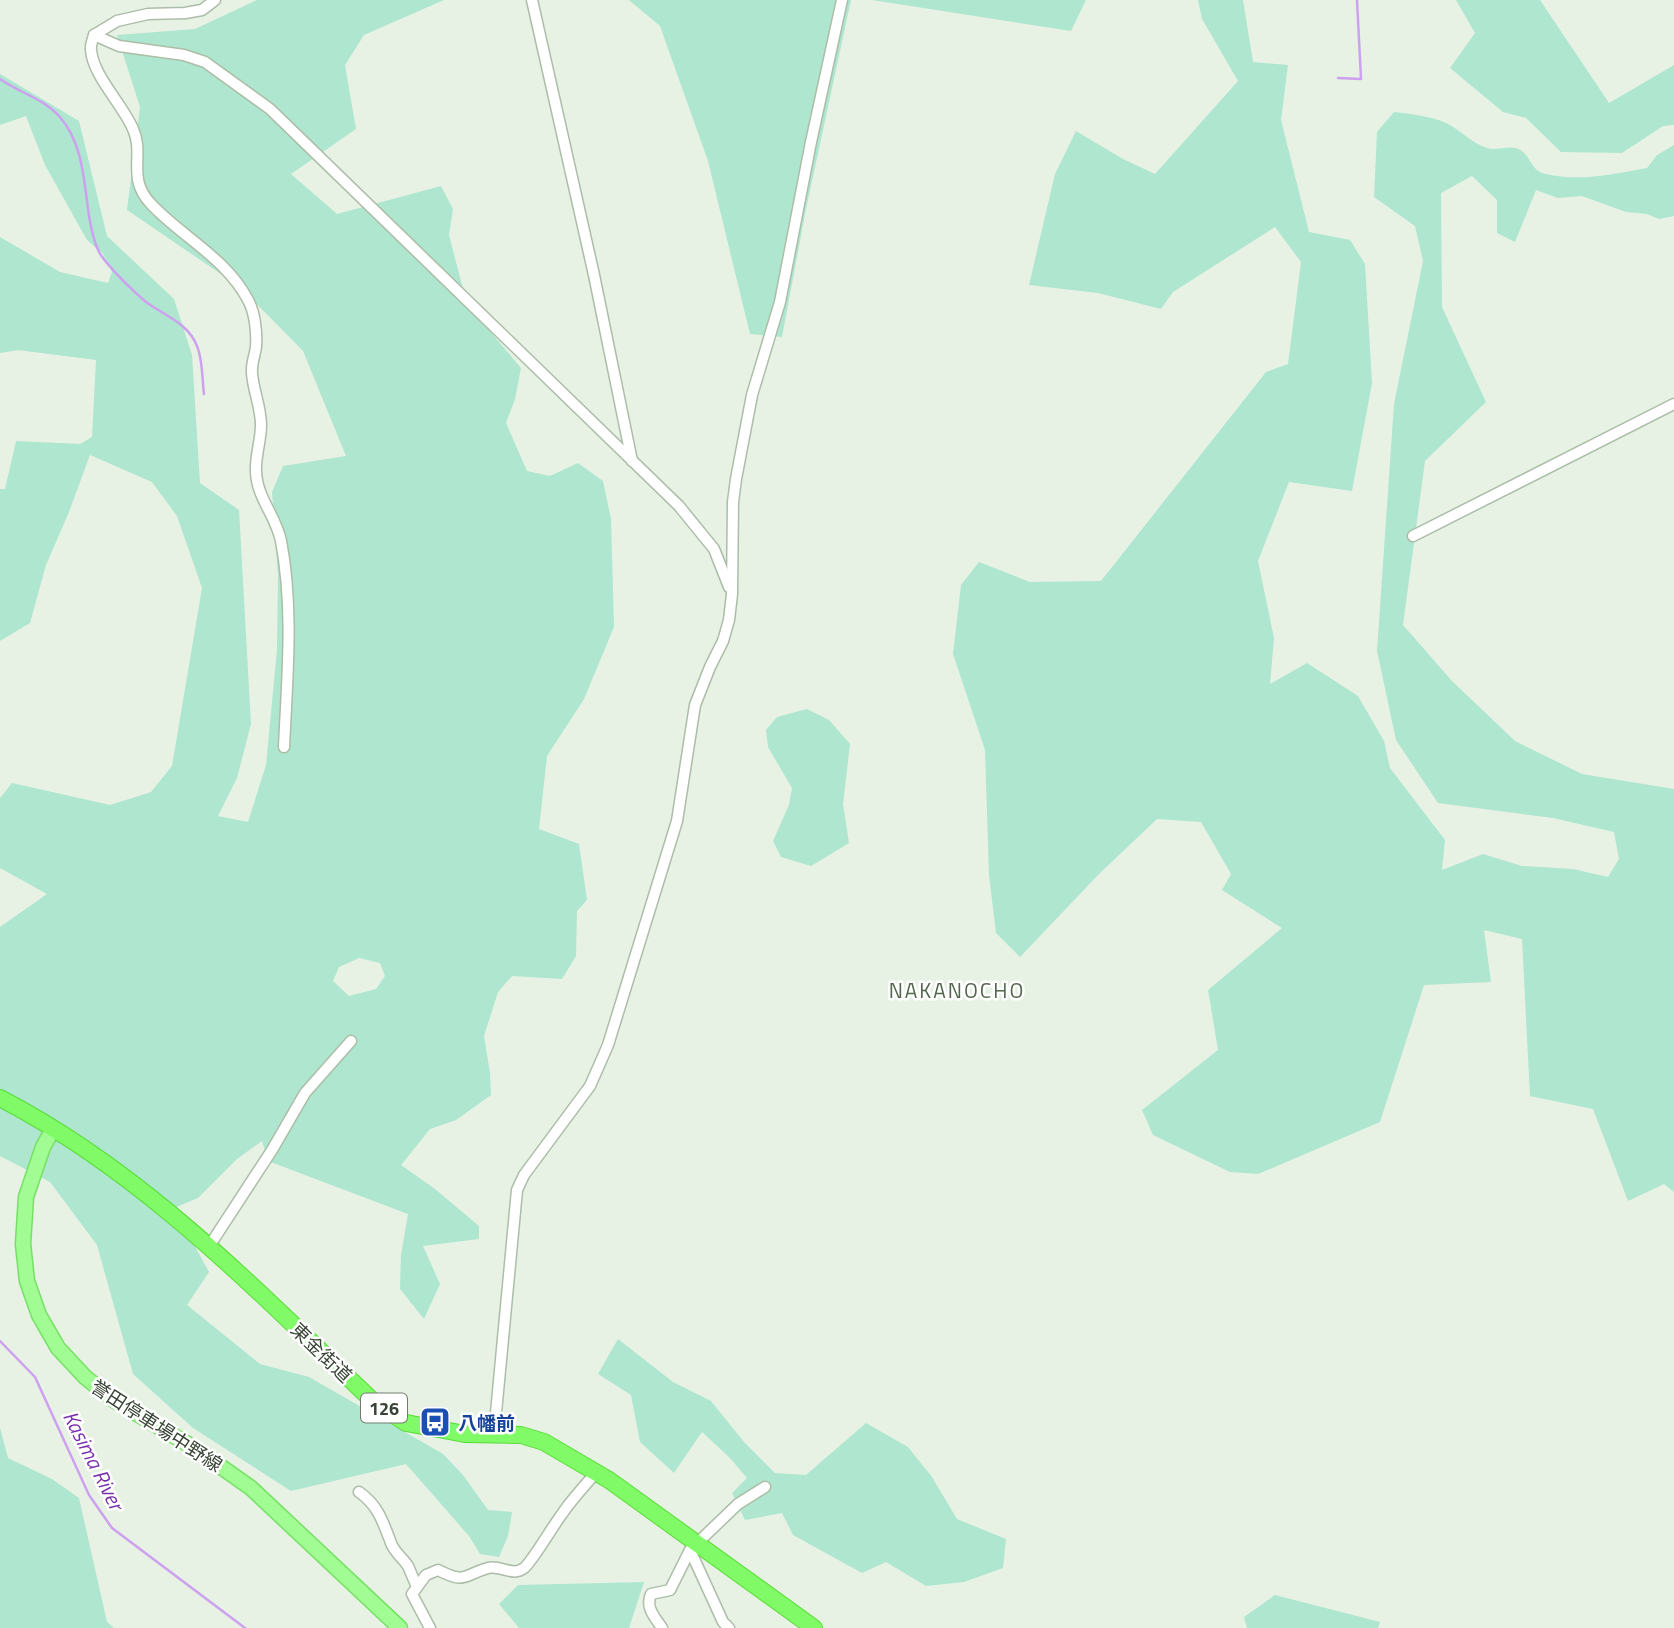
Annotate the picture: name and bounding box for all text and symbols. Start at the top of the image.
district label: NAKANOCHO [889,974,1025,1006]
street label: 東金街道 [285,1315,359,1389]
street label: 誉田停車場中野線 [85,1371,229,1479]
road number: 126 [361,1394,407,1422]
water label: Kasima River [55,1405,134,1517]
bus stop icon: 八幡前 [418,1405,452,1439]
place label: 八幡前 [458,1408,515,1437]

